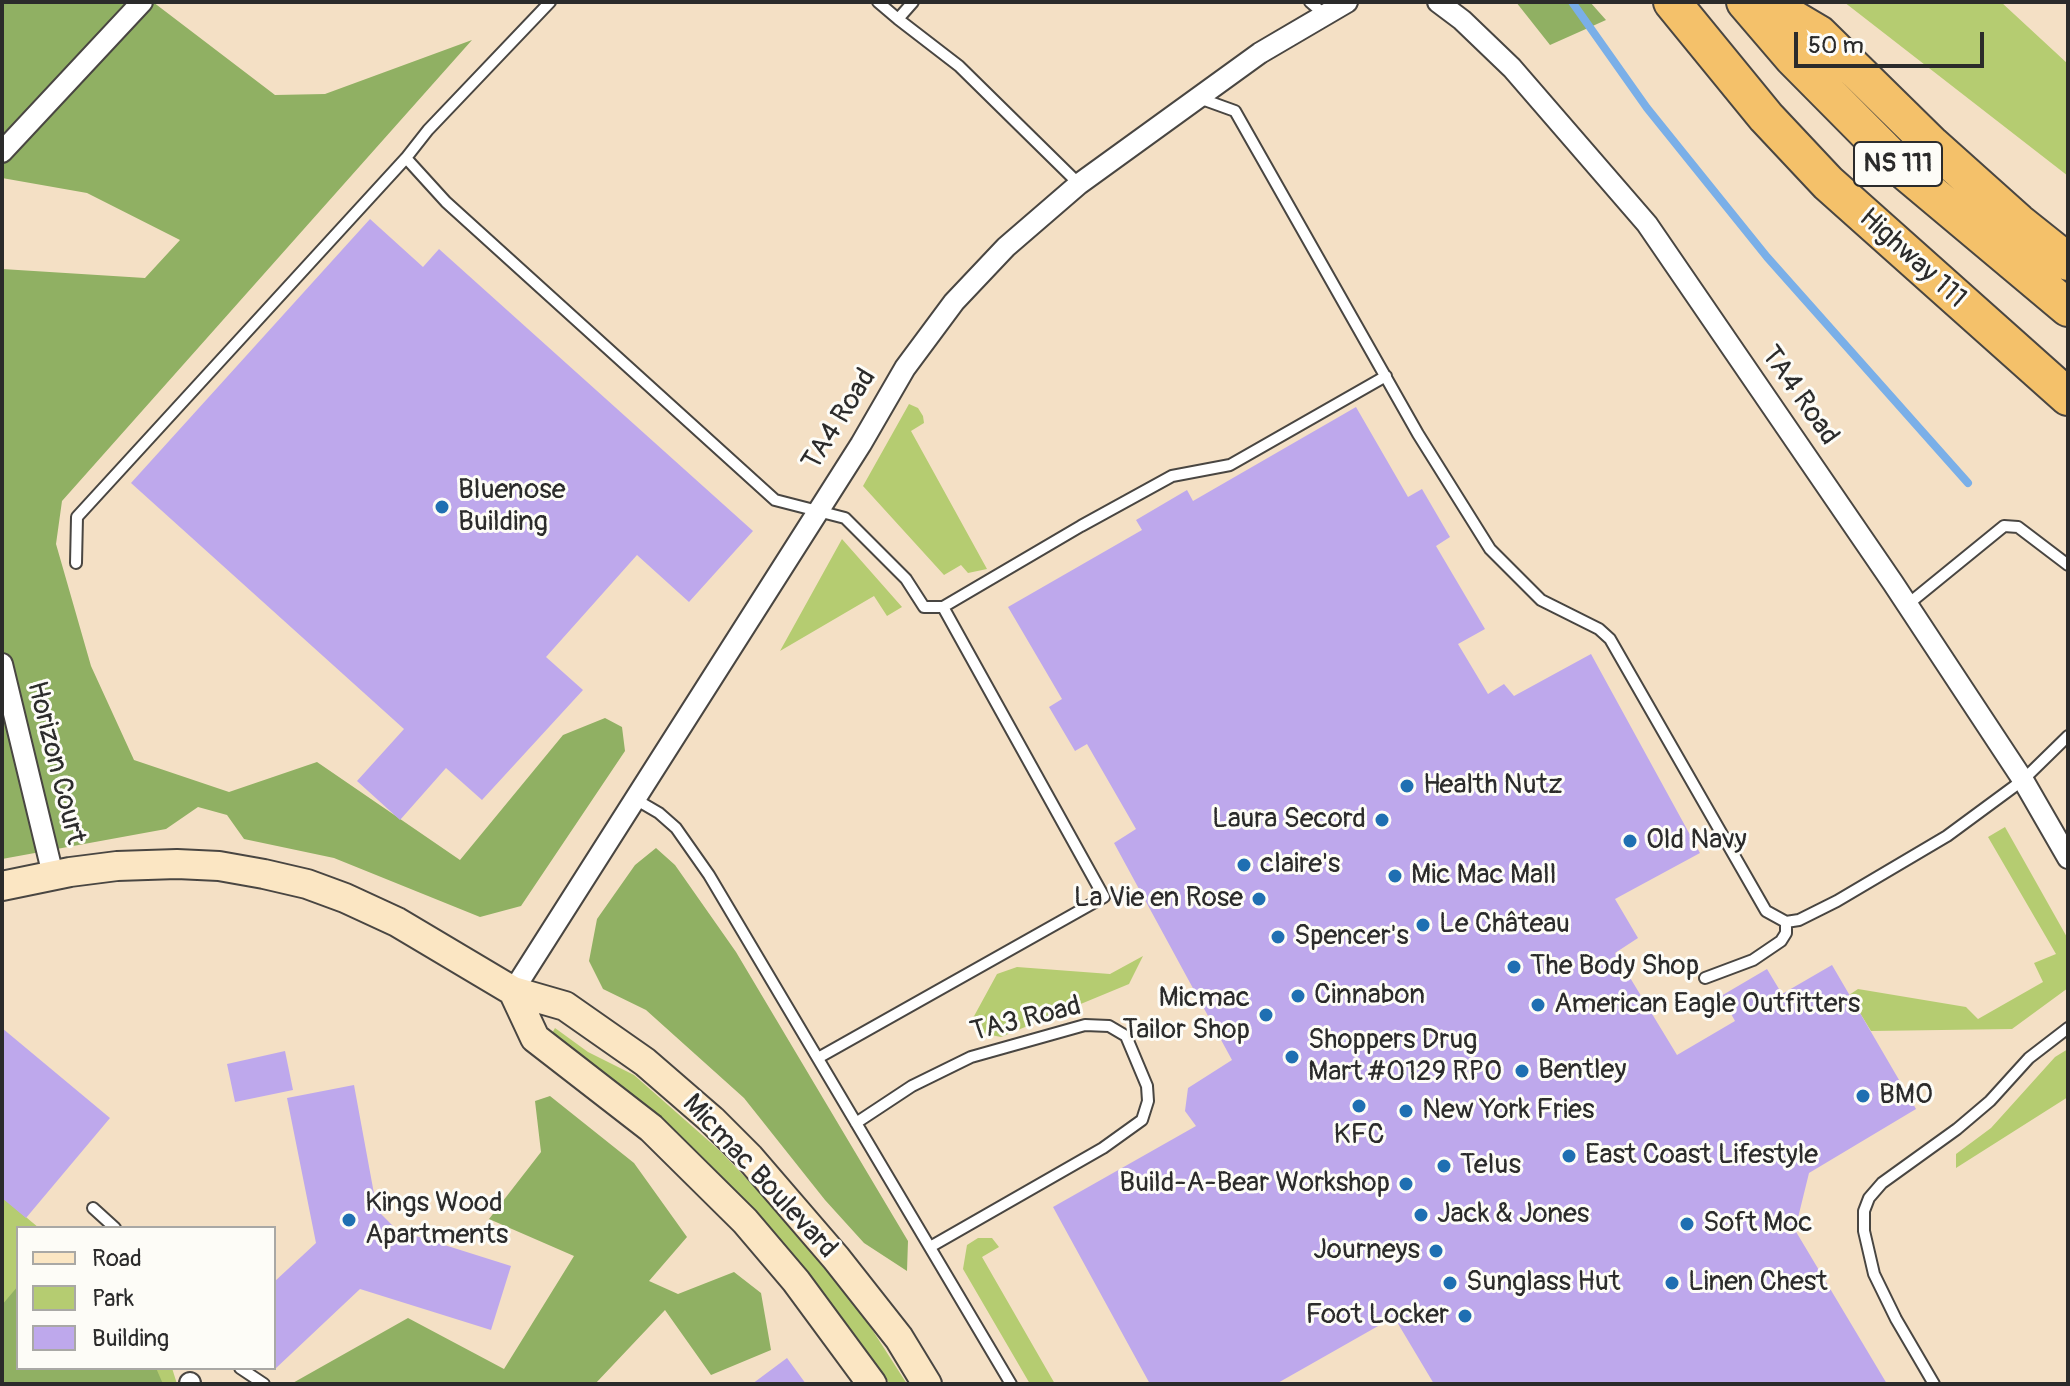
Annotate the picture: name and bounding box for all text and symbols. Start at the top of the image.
scale bar [1798,16,1988,66]
text: 50 m [1808,31,1864,60]
road number: NS 111 [1854,142,1942,186]
street label: Highway 111 [1851,202,1973,316]
street label: TA4 Road [1753,340,1845,452]
street label: TA4 Road [796,363,884,477]
place label: Bluenose Building [458,474,566,540]
marker: Bluenose Building [433,498,451,516]
street label: Horizon Court [19,678,91,848]
place label: Health Nutz [1423,769,1562,803]
marker: Health Nutz [1398,777,1416,795]
place label: Laura Secord [1212,803,1366,837]
marker: Laura Secord [1373,811,1391,829]
place label: Old Navy [1646,824,1747,858]
marker: Old Navy [1621,832,1639,850]
place label: claire's [1260,848,1340,882]
marker: claire's [1235,856,1253,874]
place label: Mic Mac Mall [1411,859,1556,893]
marker: Mic Mac Mall [1386,867,1404,885]
place label: La Vie en Rose [1074,882,1243,916]
marker: La Vie en Rose [1250,890,1268,908]
place label: Le Château [1439,908,1570,942]
marker: Le Château [1414,916,1432,934]
place label: Spencer's [1294,920,1409,954]
marker: Spencer's [1269,928,1287,946]
place label: The Body Shop [1530,950,1699,984]
marker: The Body Shop [1505,958,1523,976]
place label: Cinnabon [1314,979,1425,1013]
place label: Micmac Tailor Shop [1122,982,1250,1048]
marker: Cinnabon [1289,987,1307,1005]
place label: American Eagle Outfitters [1554,988,1860,1022]
street label: TA3 Road [967,990,1085,1050]
marker: American Eagle Outfitters [1529,996,1547,1014]
marker: Micmac Tailor Shop [1257,1006,1275,1024]
place label: Shoppers Drug Mart #0129 RPO [1308,1024,1502,1090]
marker: Shoppers Drug Mart #0129 RPO [1283,1048,1301,1066]
place label: Bentley [1538,1054,1626,1088]
marker: Bentley [1513,1062,1531,1080]
place label: BMO [1879,1079,1933,1113]
marker: BMO [1854,1087,1872,1105]
street label: Micmac Boulevard [675,1088,843,1266]
place label: New York Fries [1422,1094,1594,1128]
marker: KFC [1350,1097,1368,1115]
marker: New York Fries [1397,1102,1415,1120]
place label: KFC [1333,1119,1385,1153]
place label: East Coast Lifestyle [1585,1139,1818,1173]
marker: East Coast Lifestyle [1560,1147,1578,1165]
place label: Telus [1460,1149,1521,1183]
marker: Telus [1435,1157,1453,1175]
place label: Build-A-Bear Workshop [1119,1167,1390,1201]
marker: Build-A-Bear Workshop [1397,1175,1415,1193]
place label: Kings Wood Apartments [365,1187,508,1253]
place label: Jack & Jones [1437,1198,1589,1232]
marker: Jack & Jones [1412,1206,1430,1224]
place label: Soft Moc [1703,1207,1813,1241]
marker: Kings Wood Apartments [340,1211,358,1229]
marker: Soft Moc [1678,1215,1696,1233]
legend [16,1226,276,1370]
place label: Journeys [1313,1234,1420,1268]
marker: Journeys [1427,1242,1445,1260]
text: Road [92,1244,142,1273]
place label: Sunglass Hut [1466,1266,1620,1300]
place label: Linen Chest [1688,1266,1828,1300]
marker: Sunglass Hut [1441,1274,1459,1292]
marker: Linen Chest [1663,1274,1681,1292]
text: Park [92,1284,134,1313]
place label: Foot Locker [1306,1299,1449,1333]
marker: Foot Locker [1456,1307,1474,1325]
text: Building [92,1324,169,1353]

